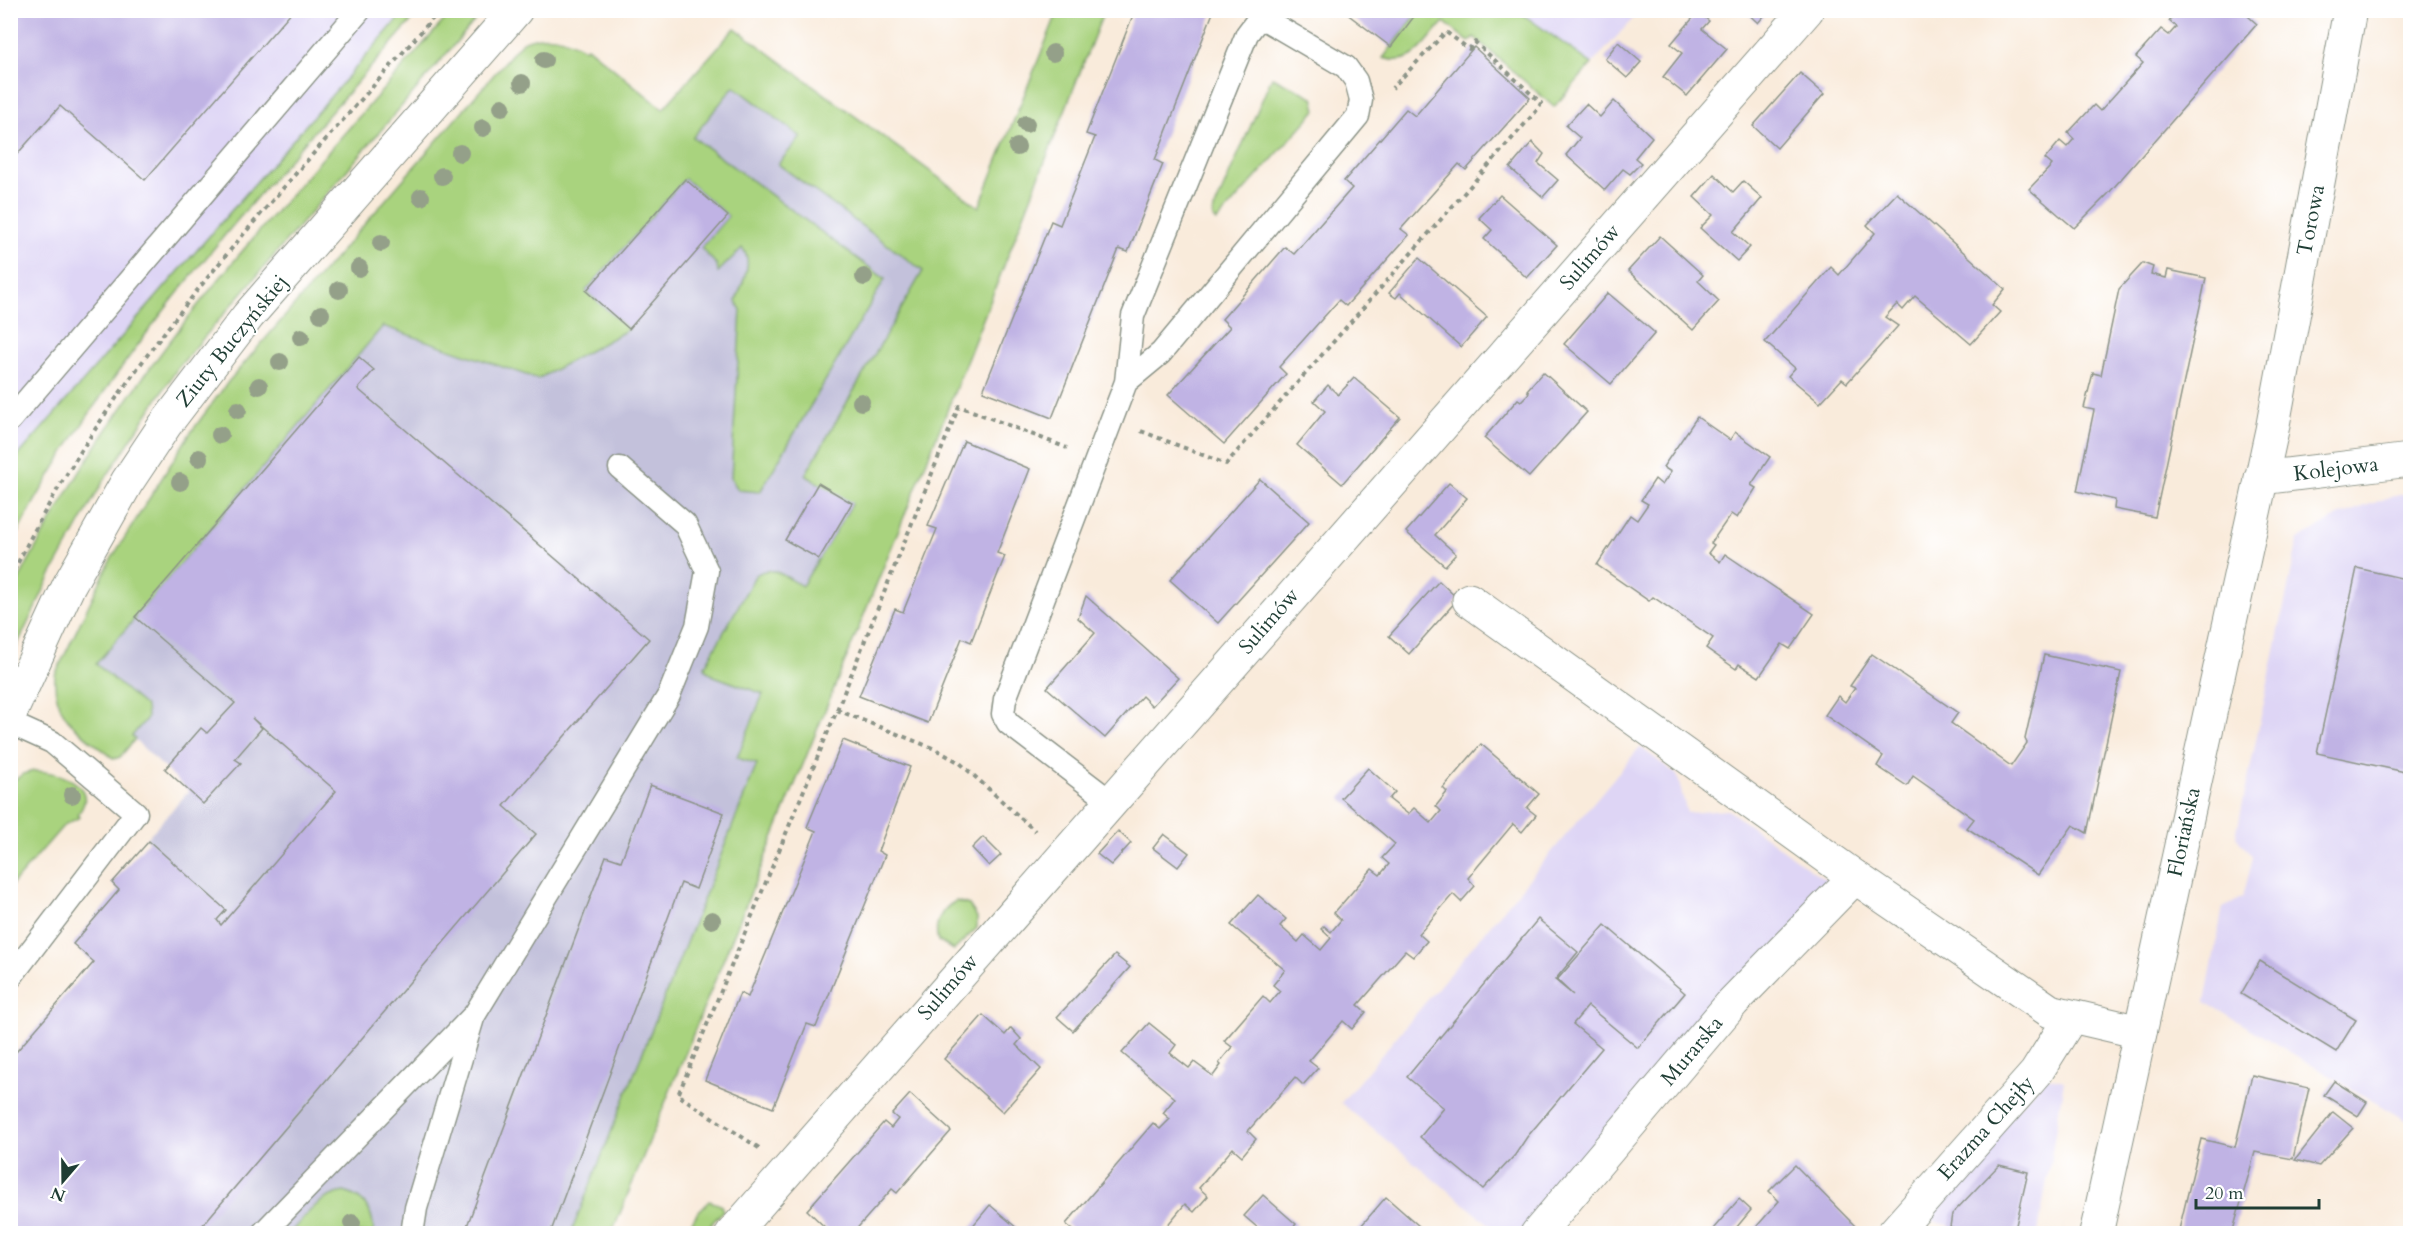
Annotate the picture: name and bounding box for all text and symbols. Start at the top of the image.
street label: Torowa [2290,182,2332,258]
street label: Sulimów [1553,217,1627,296]
street label: Ziuty Buczyńskiej [169,268,295,414]
street label: Kolejowa [2292,449,2380,489]
street label: Sulimów [1232,581,1306,660]
street label: Floriańska [2160,785,2208,879]
street label: Sulimów [911,947,985,1026]
street label: Murarska [1654,1010,1730,1092]
street label: Erazma Chejły [1931,1069,2041,1187]
north arrow [33,1151,93,1211]
scale bar [2196,1172,2319,1210]
text: N [48,1181,69,1207]
text: 20 m [2205,1181,2244,1206]

